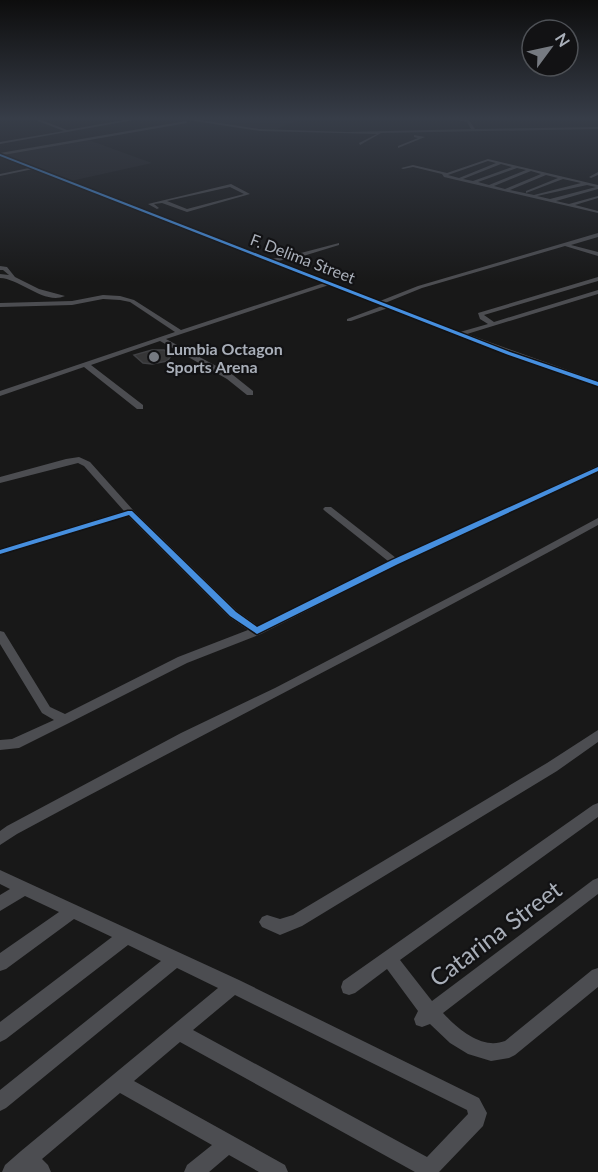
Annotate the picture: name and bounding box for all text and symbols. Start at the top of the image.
north arrow [520,18,580,78]
text: N [552,29,574,50]
street label: F. Delima Street [248,229,358,287]
place label: Lumbia Octagon Sports Arena [166,339,283,376]
marker: Lumbia Octagon Sports Arena [147,350,161,364]
street label: Catarina Street [423,874,567,992]

